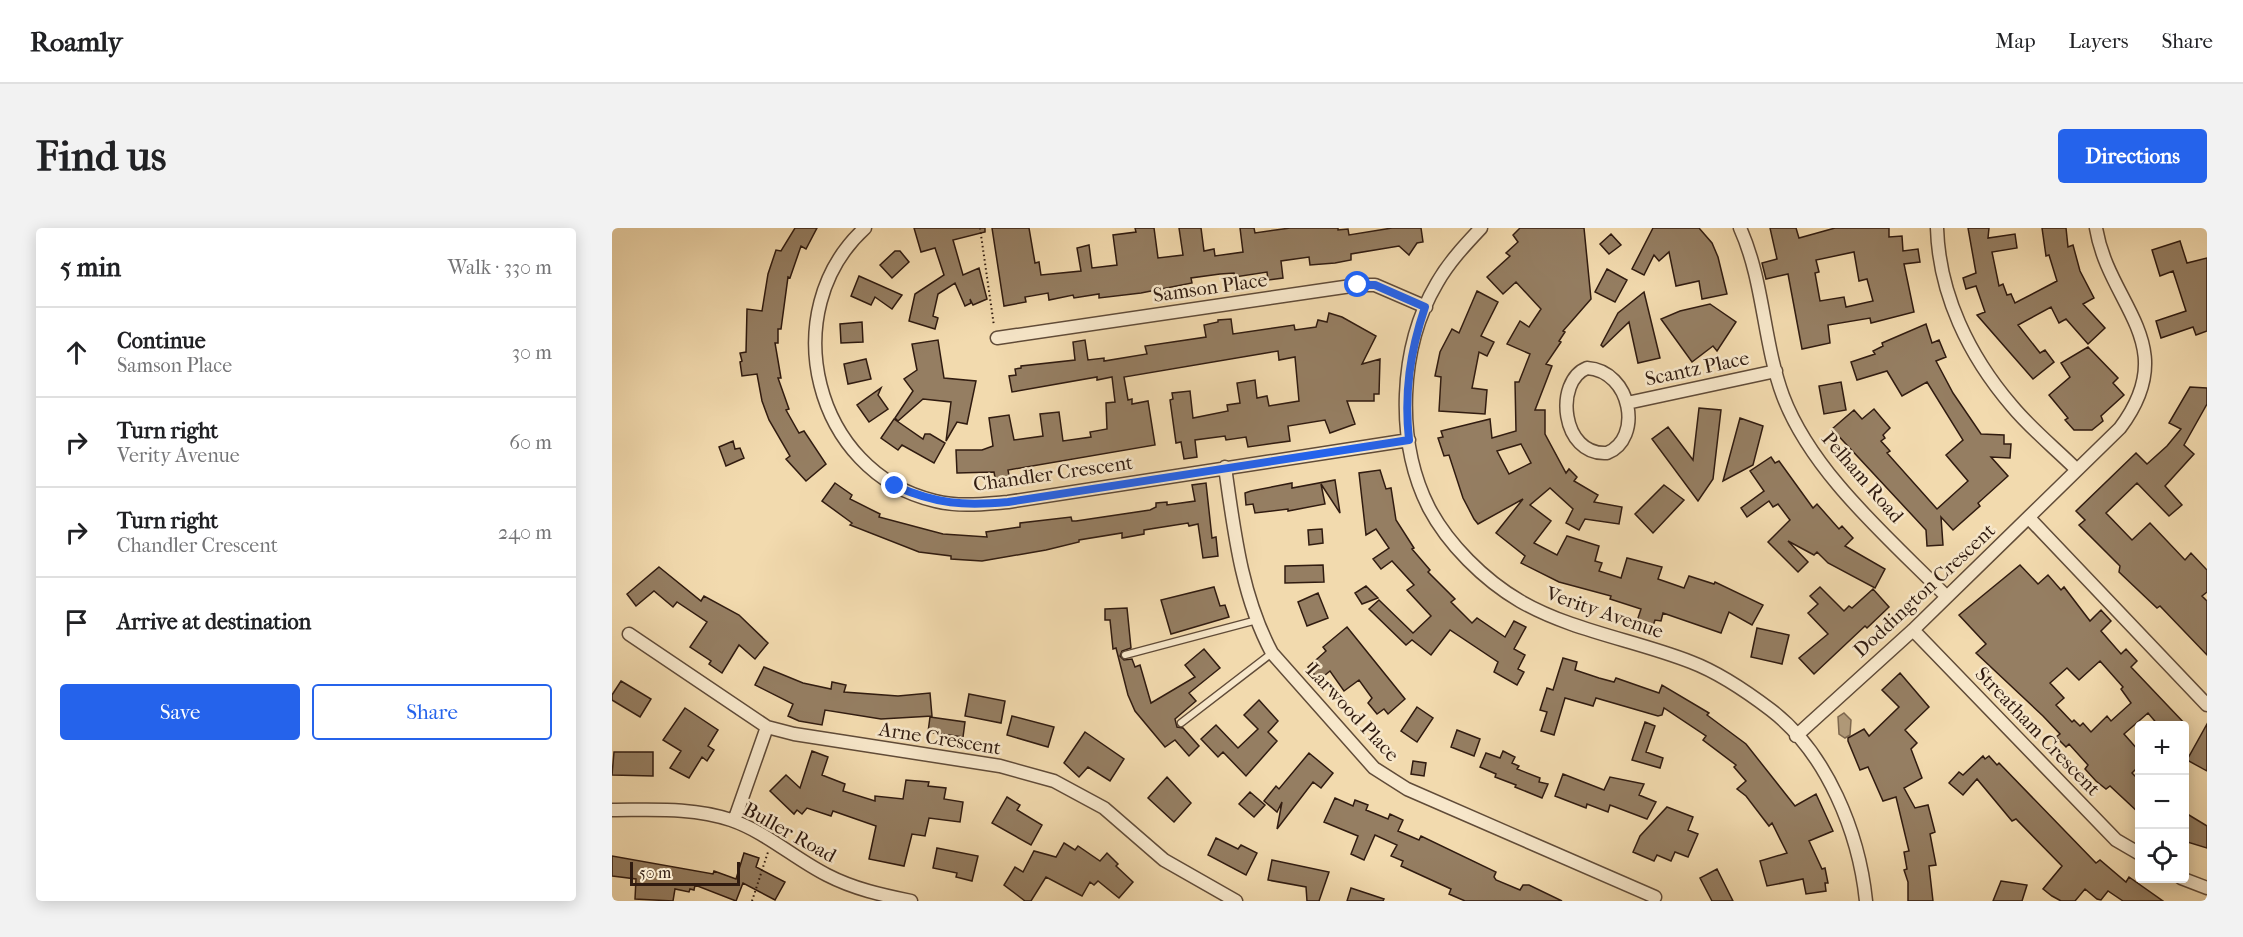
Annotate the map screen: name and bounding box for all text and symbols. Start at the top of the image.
text: Roamly [30,25,122,58]
text: Map [1995,29,2036,53]
text: Layers [2069,29,2128,53]
text: Share [2161,29,2213,53]
button: Directions [2058,129,2207,183]
text: Find us [36,132,166,181]
text: 5 min [60,252,121,283]
text: Walk · 330 m [448,256,552,279]
street label: Samson Place [1151,268,1269,307]
route start [1344,271,1370,297]
text: Continue [117,328,206,354]
icon: ahead [60,336,93,369]
text: 30 m [512,341,552,364]
street label: Scantz Place [1643,346,1751,391]
text: Samson Place [117,354,232,377]
text: Turn right [117,418,218,444]
icon: right [60,426,93,459]
street label: Pelham Road [1817,427,1909,528]
text: 60 m [509,431,552,454]
text: Verity Avenue [117,444,240,467]
street label: Chandler Crescent [972,451,1134,496]
route end [881,472,907,498]
text: Turn right [117,508,218,534]
icon: right [60,516,93,549]
street label: Doddington Crescent [1849,519,2000,662]
text: 240 m [498,521,552,544]
text: Chandler Crescent [117,534,278,557]
street label: Verity Avenue [1542,581,1667,643]
icon: arrive [60,606,93,639]
text: Arrive at destination [117,609,311,635]
street label: Larwood Place [1301,659,1404,766]
street label: Streatham Crescent [1970,662,2105,800]
button: Save [60,684,300,740]
button: Share [312,684,552,740]
street label: Arne Crescent [876,717,1003,760]
map controls [2135,721,2189,883]
button: + [2135,721,2189,775]
button: − [2135,775,2189,829]
street label: Buller Road [739,798,841,868]
button: locate [2135,829,2189,883]
scale bar [630,859,740,886]
text: 50 m [639,863,671,882]

